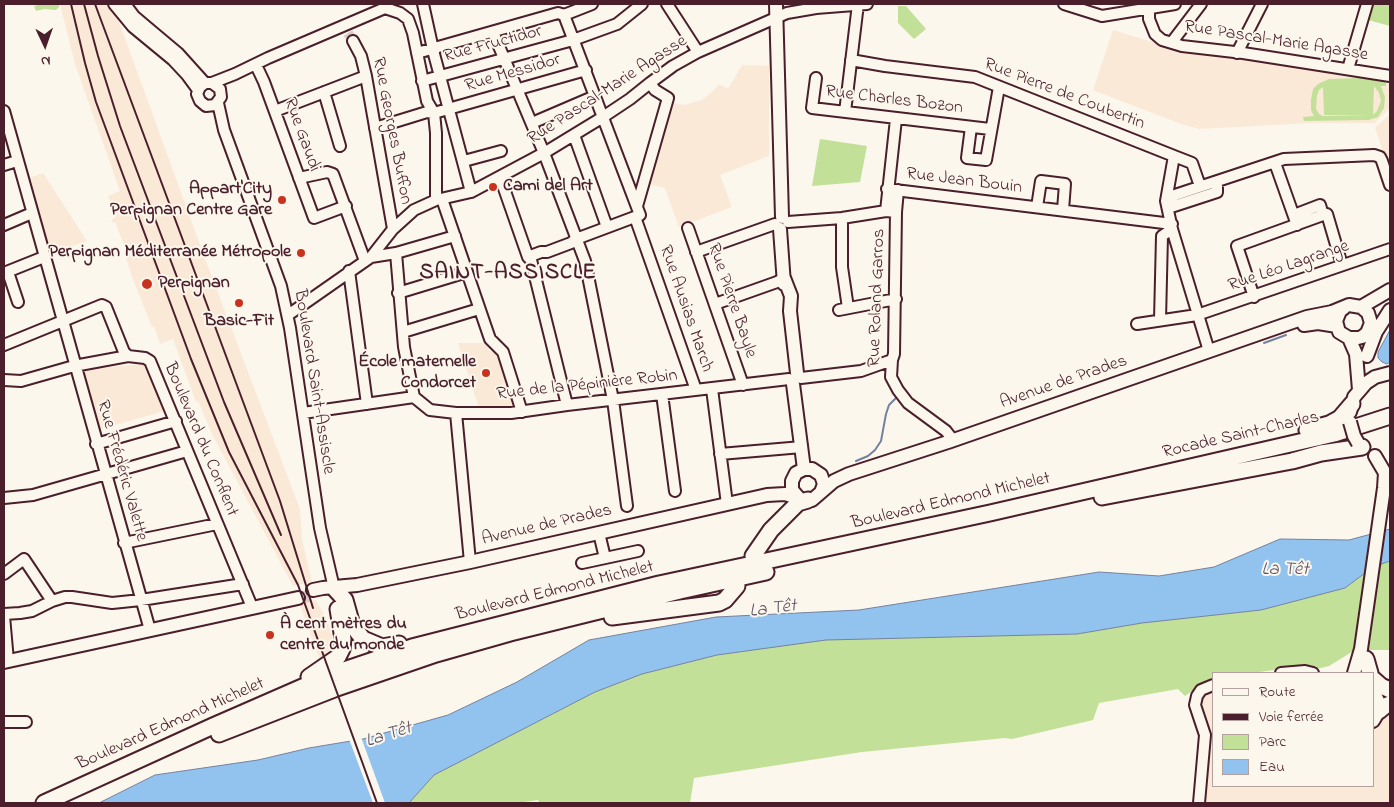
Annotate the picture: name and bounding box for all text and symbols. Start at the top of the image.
street label: Rue Pascal-Marie Agasse [1183,17,1369,67]
north arrow [20,20,70,70]
street label: Rue Fructidor [441,21,545,69]
street label: Rue Pascal-Marie Agasse [524,31,692,151]
text: N [41,50,51,71]
street label: Rue Messidor [463,50,563,98]
street label: Rue Pierre de Coubertin [980,54,1148,136]
street label: Rue Georges Buffon [366,56,416,206]
street label: Rue Charles Bozon [824,82,964,120]
street label: Rue Gaudi [278,95,324,175]
street label: Rue Jean Bouin [905,164,1023,200]
place label: Cami del Art [503,176,593,198]
place label: Appart'City Perpignan Centre Gare [110,179,272,222]
marker: Cami del Art [487,181,499,193]
marker: Appart'City Perpignan Centre Gare [276,194,288,206]
street label: Rue Roland Garros [865,228,891,368]
street label: Rue Léo Lagrange [1226,236,1352,298]
street label: Rue Pierre Bayle [701,241,761,361]
place label: Perpignan Méditerranée Métropole [48,242,291,264]
street label: Rue Ausias March [653,243,717,375]
marker: Perpignan Méditerranée Métropole [295,247,307,259]
district label: SAINT-ASSISCLE [418,261,598,287]
place label: Perpignan [158,273,230,295]
marker: Perpignan [140,277,154,291]
street label: Boulevard Saint-Assiscle [288,288,338,476]
marker: Basic-Fit [233,297,245,309]
place label: Basic-Fit [204,311,274,333]
street label: Avenue de Prades [998,351,1130,415]
place label: École maternelle Condorcet [358,352,476,394]
street label: Boulevard du Conflent [158,360,242,520]
street label: Rue de la Pépinière Robin [495,366,679,406]
marker: École maternelle Condorcet [480,367,492,379]
street label: Rue Frédéric Valette [91,398,151,544]
street label: Rocade Saint-Charles [1161,407,1321,465]
street label: Boulevard Edmond Michelet [849,469,1053,535]
street label: Avenue de Prades [480,501,614,551]
street label: Boulevard Edmond Michelet [454,557,656,627]
water label: La Têt [1261,560,1309,582]
water label: La Têt [748,596,798,624]
place label: À cent mètres du centre du monde [280,614,407,656]
marker: À cent mètres du centre du monde [264,629,276,641]
legend [1212,672,1374,787]
street label: Boulevard Edmond Michelet [74,674,268,776]
text: Route [1259,681,1295,703]
text: Voie ferrée [1259,706,1323,728]
water label: La Têt [363,718,415,754]
text: Parc [1259,731,1286,753]
text: Eau [1259,756,1285,778]

